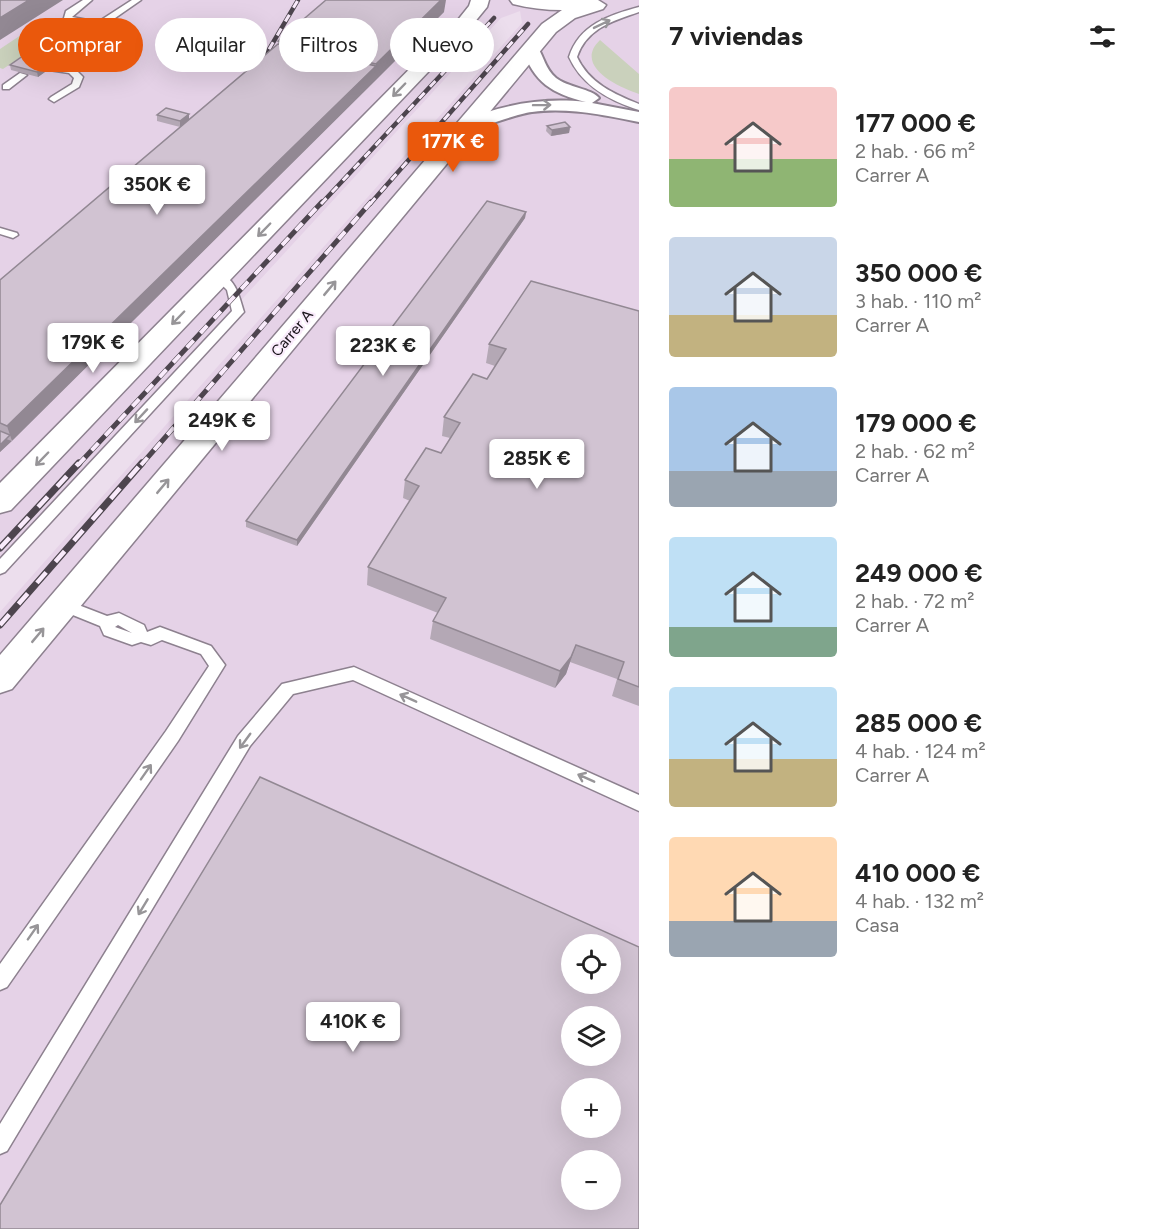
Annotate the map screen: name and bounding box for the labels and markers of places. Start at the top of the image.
pin: 177K € [404,122,502,173]
pin: 350K € [108,165,206,216]
pin: 179K € [44,323,142,374]
pin: 223K € [334,326,432,377]
pin: 249K € [173,401,271,452]
pin: 285K € [488,439,586,490]
pin: 410K € [304,1002,402,1053]

